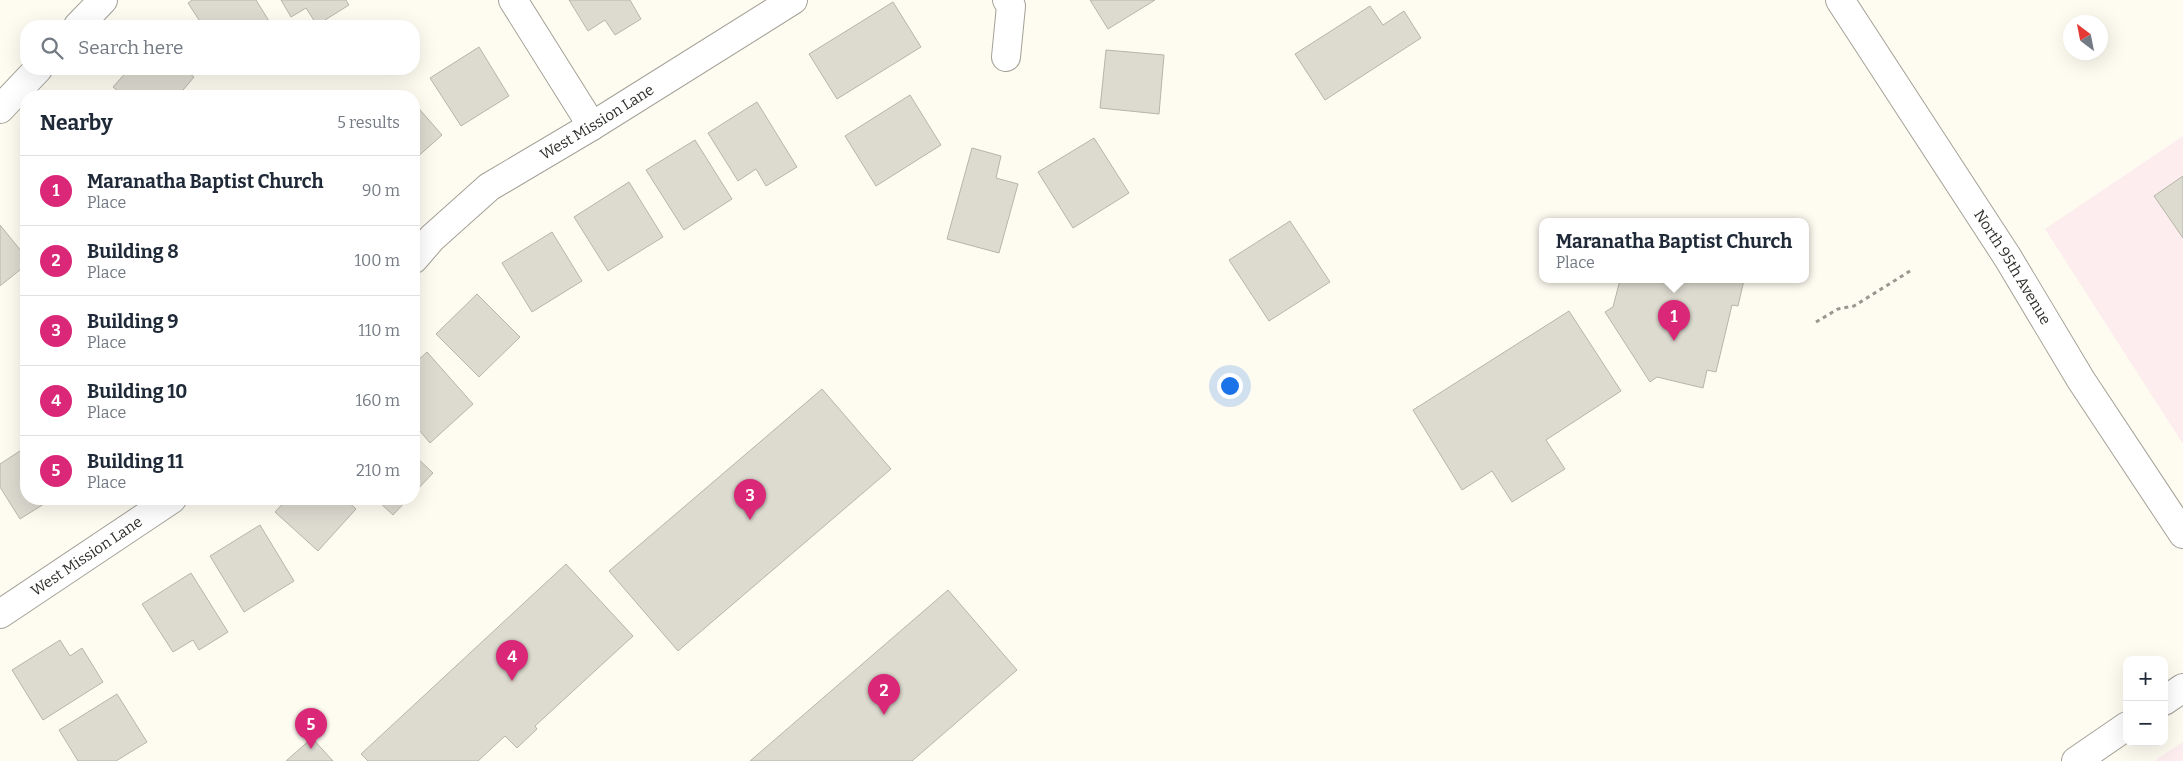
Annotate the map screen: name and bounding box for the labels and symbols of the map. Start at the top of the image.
north arrow [2063,15,2108,60]
street label: West Mission Lane [537,81,657,164]
street label: North 95th Avenue [1970,206,2055,328]
pin: 1 [1658,300,1690,341]
your location [1217,373,1243,399]
pin: 3 [734,479,766,520]
street label: West Mission Lane [27,513,145,600]
pin: 4 [496,640,528,681]
pin: 2 [868,674,900,715]
pin: 5 [295,708,327,749]

